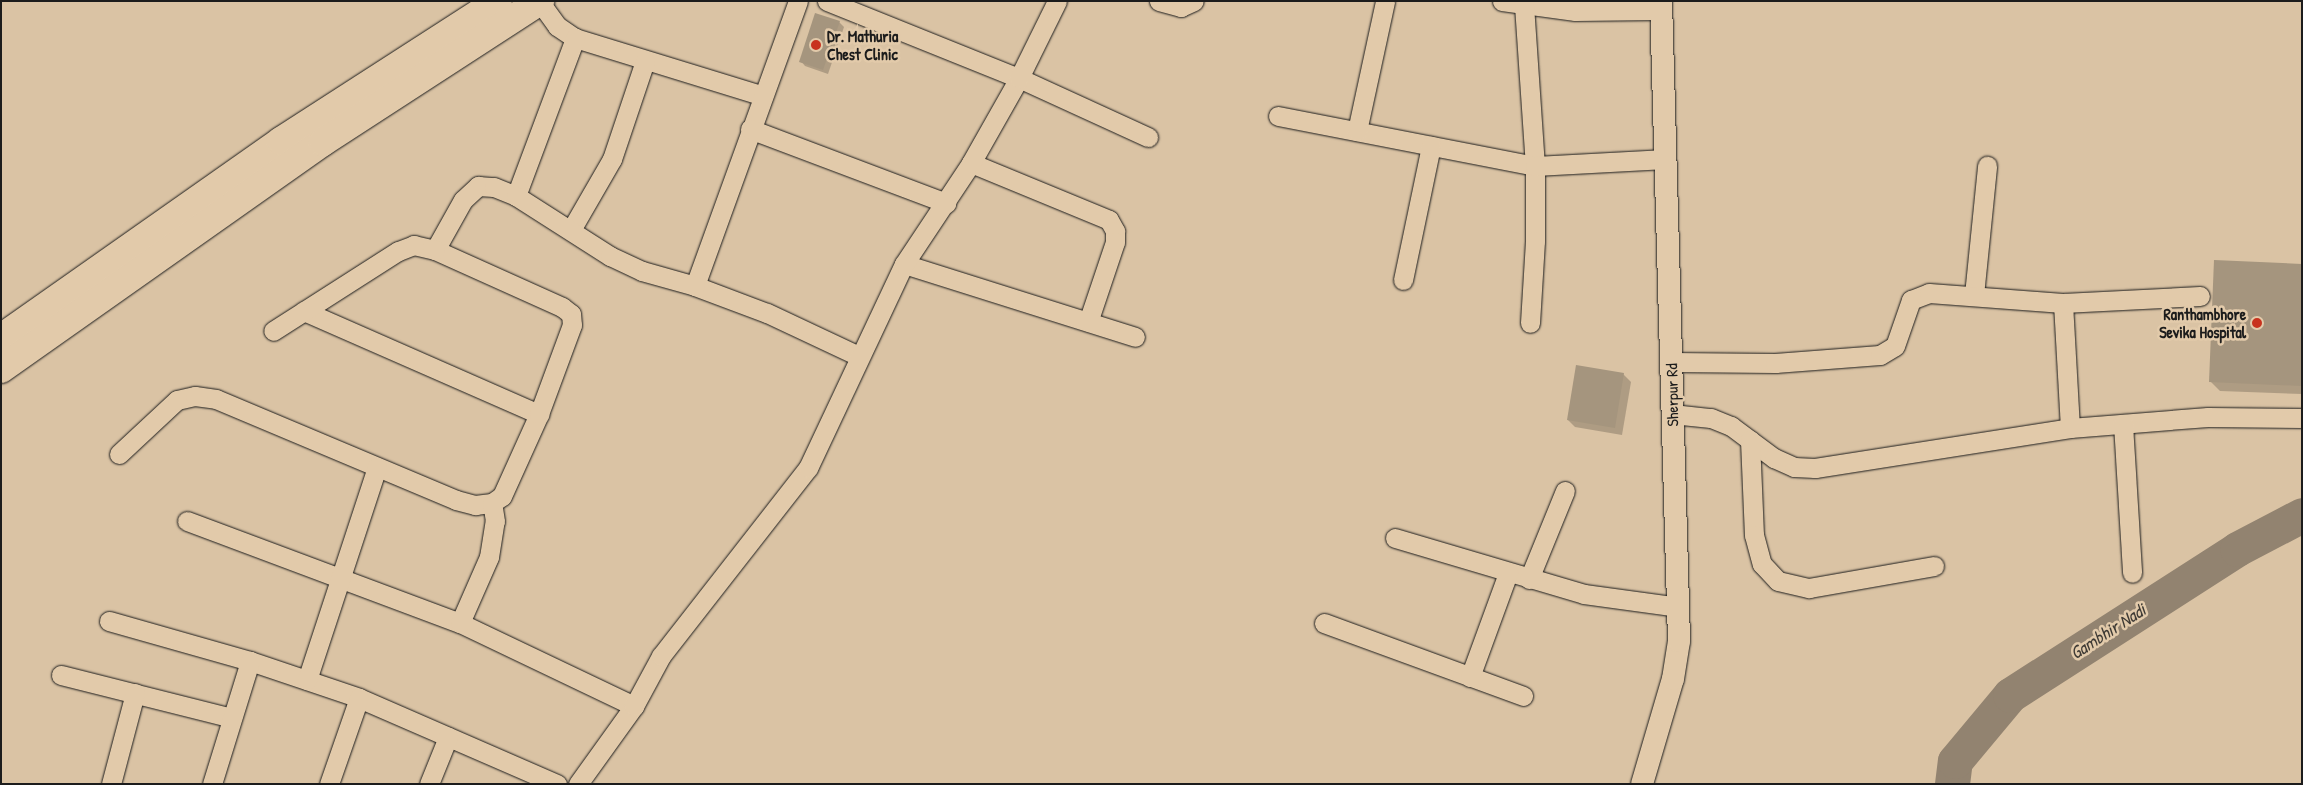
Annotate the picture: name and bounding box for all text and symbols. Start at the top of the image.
place label: Dr. Mathuria Chest Clinic [827,26,898,64]
marker: Dr. Mathuria Chest Clinic [809,38,823,52]
place label: Ranthambhore Sevika Hospital [2159,304,2246,342]
marker: Ranthambhore Sevika Hospital [2250,316,2264,330]
street label: Sherpur Rd [1662,363,1682,427]
water label: Gambhir Nadi [2066,600,2150,664]

